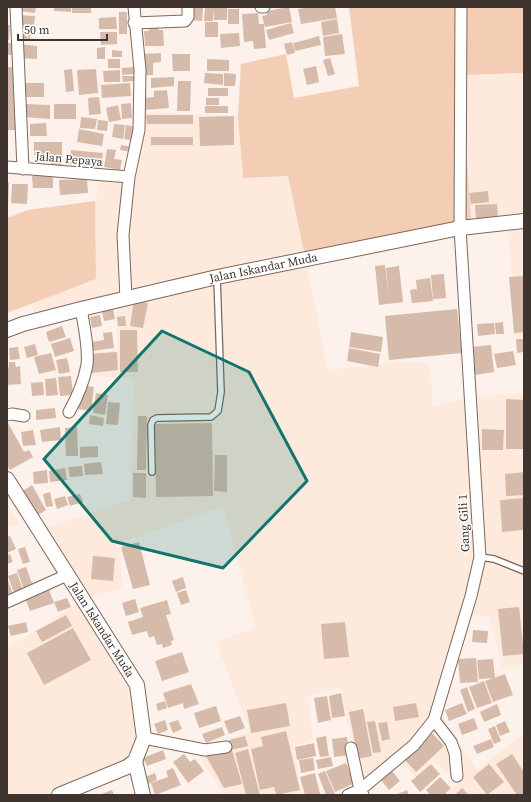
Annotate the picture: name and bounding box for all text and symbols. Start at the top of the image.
scale bar [18,16,107,42]
text: 50 m [24,22,50,38]
street label: Jalan Pepaya [34,148,104,170]
street label: Jalan Iskandar Muda [207,249,320,287]
street label: Gang Gili 1 [454,494,474,552]
street label: Jalan Iskandar Muda [65,578,139,681]

